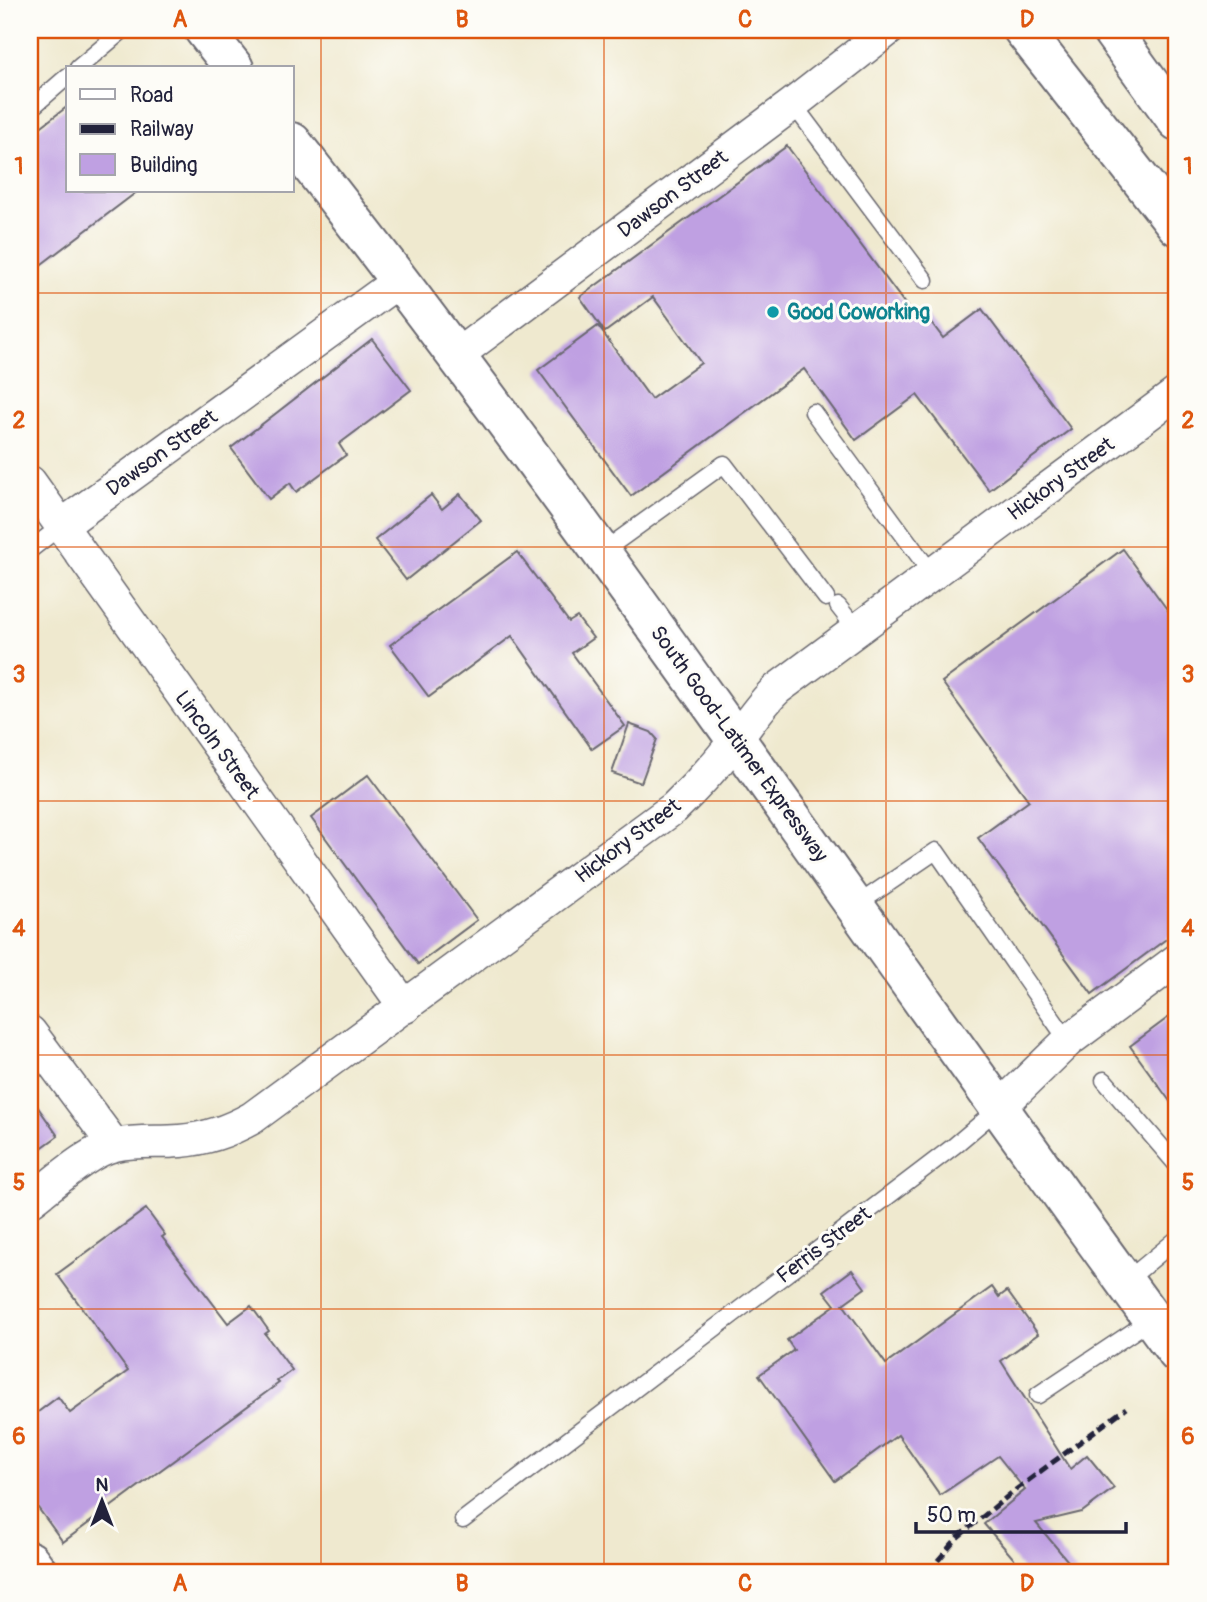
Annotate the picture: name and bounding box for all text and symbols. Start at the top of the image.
text: A [173,5,188,34]
text: B [455,5,469,34]
text: C [738,5,752,34]
text: D [1020,5,1034,34]
legend [66,66,294,192]
text: Road [130,82,174,109]
text: Railway [130,116,194,143]
street label: Dawson Street [613,143,734,244]
text: 1 [15,152,24,181]
text: Building [130,152,197,179]
text: 1 [1184,152,1193,181]
place label: Good Coworking [787,299,930,326]
marker: Good Coworking [765,304,781,320]
street label: Dawson Street [101,403,223,502]
text: 2 [13,406,26,435]
text: 2 [1182,406,1195,435]
street label: Hickory Street [1002,431,1120,527]
street label: South Good-Latimer Expressway [644,620,834,868]
text: 3 [13,660,25,689]
text: 3 [1182,660,1194,689]
street label: Lincoln Street [169,685,266,805]
street label: Hickory Street [570,792,687,890]
text: 4 [12,914,26,943]
text: 4 [1181,914,1195,943]
text: 5 [13,1168,25,1197]
text: 5 [1182,1168,1194,1197]
street label: Ferris Street [771,1200,877,1289]
text: 6 [12,1422,26,1451]
text: 6 [1181,1422,1195,1451]
north arrow [66,1466,136,1536]
text: N [96,1473,109,1497]
scale bar [916,1490,1126,1534]
text: 50 m [927,1502,976,1529]
text: A [173,1569,188,1598]
text: B [455,1569,469,1598]
text: C [738,1569,752,1598]
text: D [1020,1569,1034,1598]

